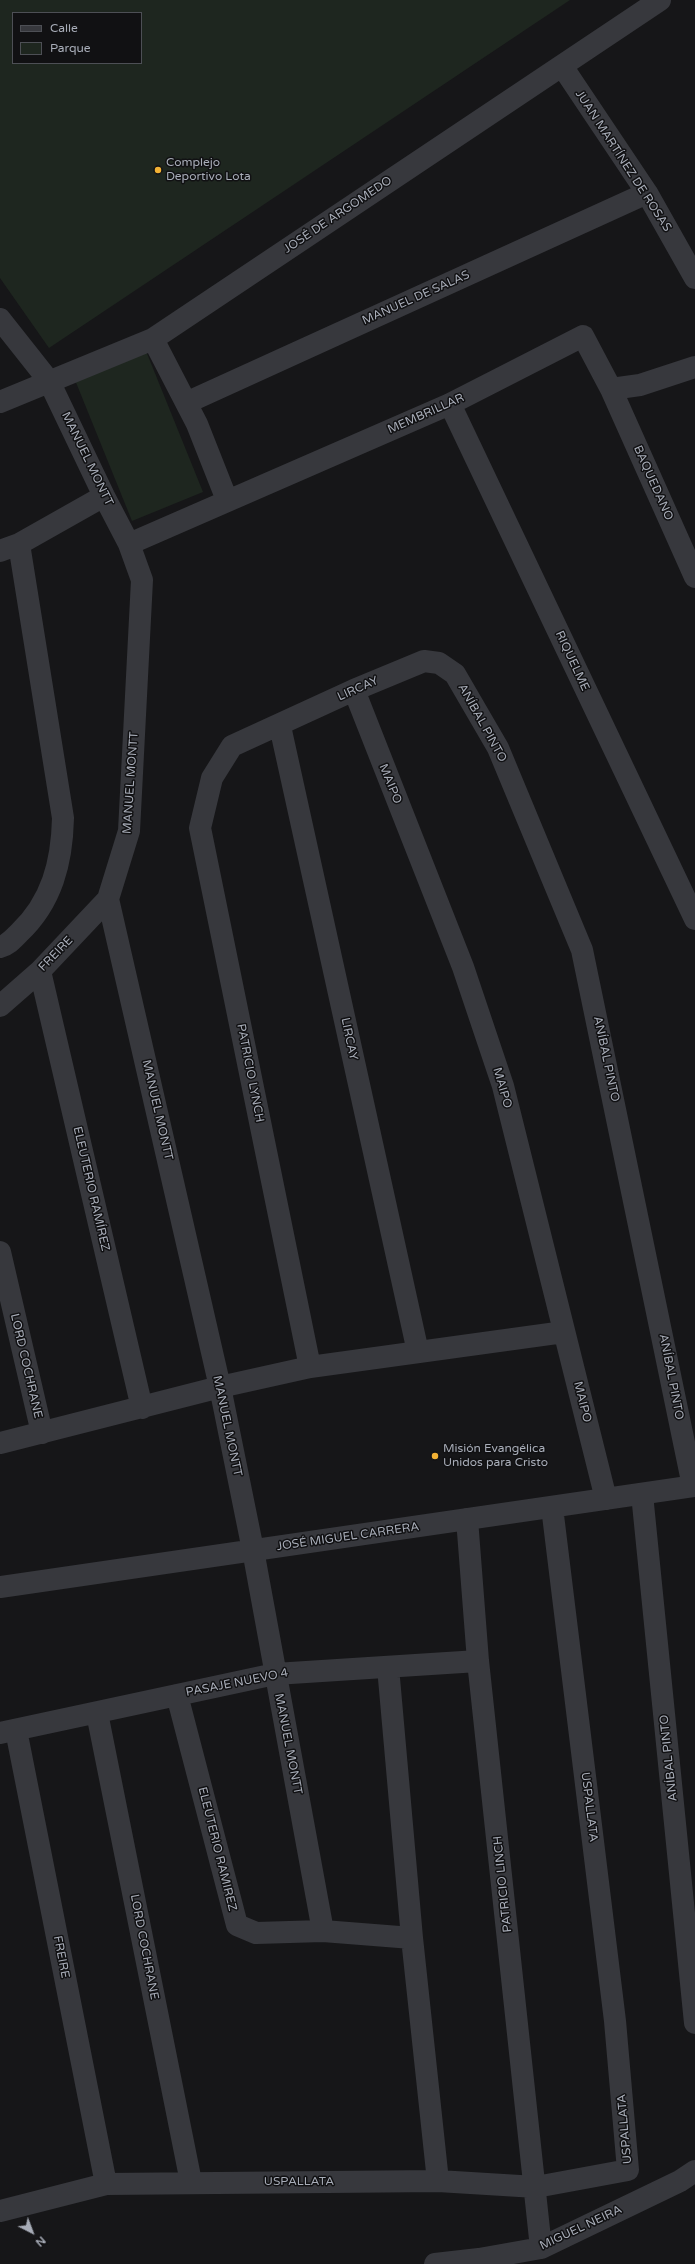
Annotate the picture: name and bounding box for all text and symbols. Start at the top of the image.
legend [12,12,142,64]
text: Calle [50,21,78,35]
text: Parque [50,41,91,55]
street label: JUAN MARTÍNEZ DE ROSAS [572,88,674,234]
place label: Complejo Deportivo Lota [166,156,251,184]
marker: Complejo Deportivo Lota [153,165,163,175]
street label: JOSÉ DE ARGOMEDO [281,173,395,257]
street label: MANUEL DE SALAS [360,268,472,328]
street label: MEMBRILLAR [386,391,466,437]
street label: MANUEL MONTT [58,410,116,508]
street label: BAQUEDANO [630,443,676,523]
street label: RIQUELME [552,629,592,693]
street label: LIRCAY [335,674,381,704]
street label: ANÍBAL PINTO [455,681,509,765]
street label: MANUEL MONTT [120,731,142,835]
street label: MAIPO [376,762,404,806]
street label: FREIRE [36,933,76,975]
street label: ANÍBAL PINTO [590,1015,622,1103]
street label: LIRCAY [337,1016,361,1062]
street label: PATRICIO LYNCH [233,1022,267,1124]
street label: MANUEL MONTT [138,1058,176,1162]
street label: MAIPO [489,1066,515,1110]
street label: ELEUTERIO RAMÍREZ [70,1125,112,1253]
street label: LORD COCHRANE [7,1312,45,1420]
street label: ANÍBAL PINTO [656,1333,686,1421]
street label: MANUEL MONTT [209,1374,245,1478]
street label: MAIPO [570,1380,594,1424]
place label: Misión Evangélica Unidos para Cristo [443,1442,548,1470]
marker: Misión Evangélica Unidos para Cristo [430,1451,440,1461]
street label: JOSÉ MIGUEL CARRERA [276,1520,420,1554]
street label: PASAJE NUEVO 4 [185,1666,289,1700]
street label: MANUEL MONTT [271,1692,305,1796]
street label: ANÍBAL PINTO [657,1714,681,1802]
street label: USPALLATA [578,1771,600,1843]
street label: ELEUTERIO RAMIREZ [195,1785,239,1913]
street label: PATRICIO LINCH [491,1835,515,1933]
street label: LORD COCHRANE [127,1893,161,2001]
street label: FREIRE [50,1934,72,1980]
street label: USPALLATA [615,2093,635,2165]
street label: USPALLATA [264,2175,334,2189]
street label: MIGUEL NEIRA [538,2203,624,2253]
north arrow [12,2212,52,2252]
text: N [33,2234,48,2249]

